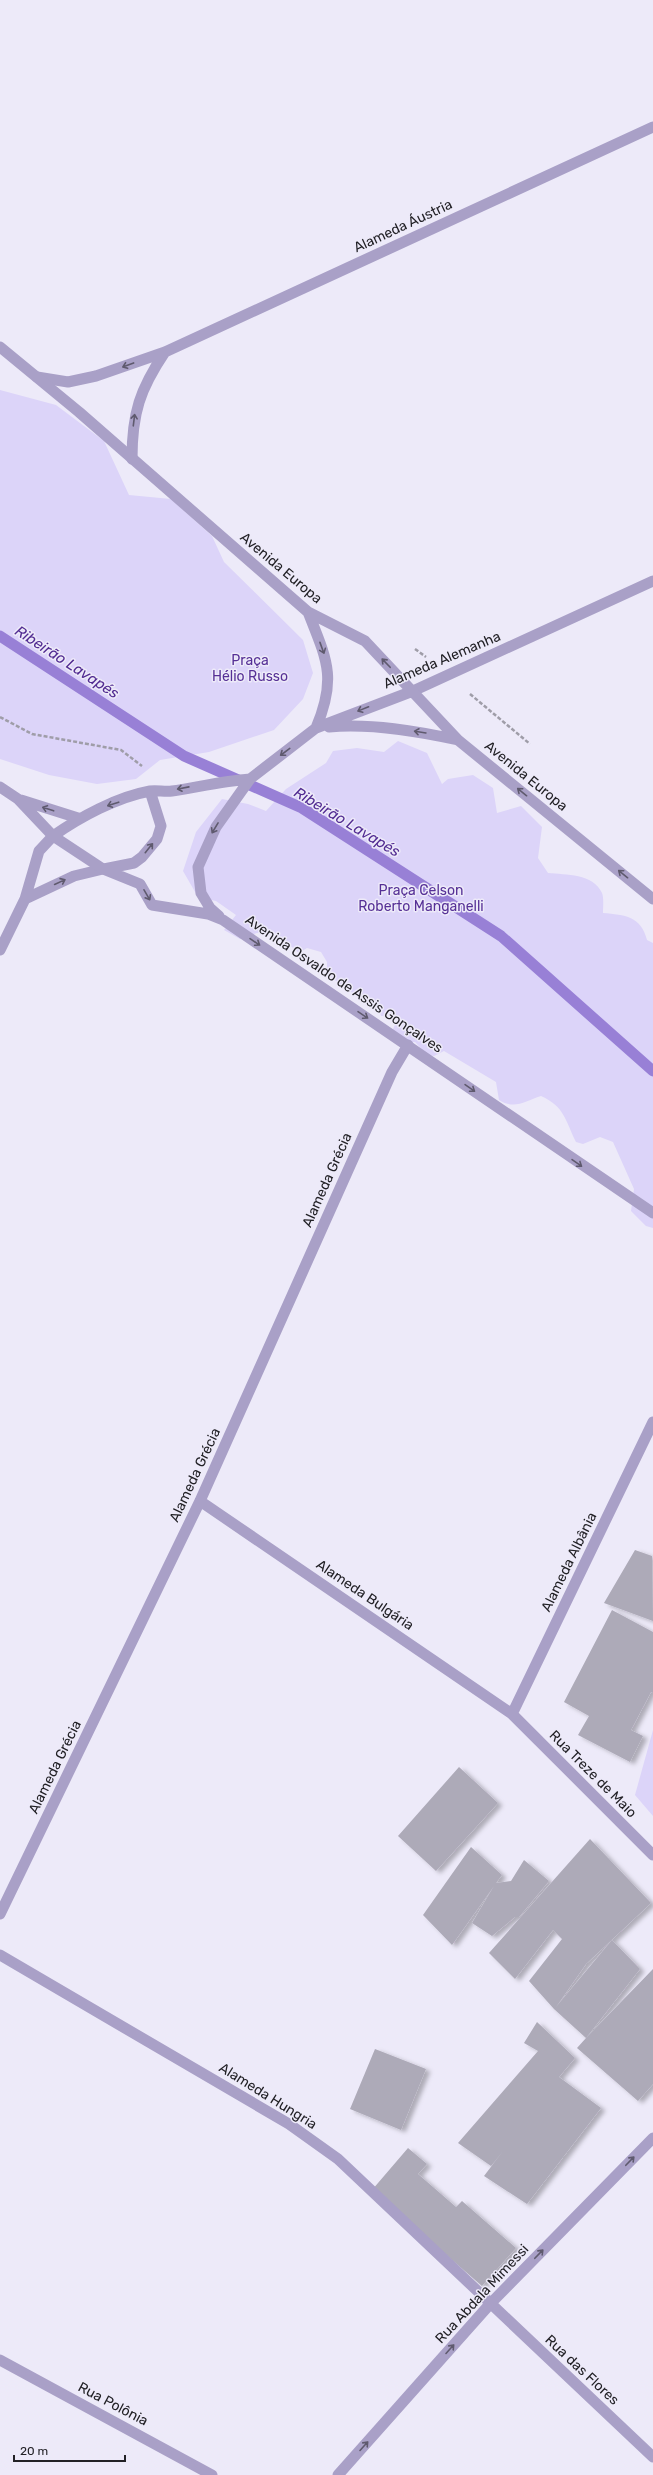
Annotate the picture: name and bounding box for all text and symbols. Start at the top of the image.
street label: Alameda Áustria [351,195,455,256]
one-way arrow [123,361,135,369]
one-way arrow [130,414,138,427]
street label: Avenida Europa [237,529,325,607]
water label: Ribeirão Lavapés [12,622,123,703]
street label: Alameda Alemanha [381,628,503,692]
one-way arrow [319,642,327,654]
park label: Praça Hélio Russo [212,652,288,685]
one-way arrow [381,658,391,668]
one-way arrow [358,706,370,714]
one-way arrow [414,728,427,736]
street label: Avenida Europa [481,737,571,815]
one-way arrow [280,748,291,756]
water label: Ribeirão Lavapés [291,783,404,861]
one-way arrow [177,785,190,793]
one-way arrow [517,788,528,797]
one-way arrow [107,801,120,808]
one-way arrow [43,804,55,812]
one-way arrow [211,822,219,834]
one-way arrow [145,843,154,854]
one-way arrow [617,870,628,879]
one-way arrow [54,878,66,885]
park label: Praça Celson Roberto Manganelli [358,882,484,915]
one-way arrow [143,889,151,901]
street label: Avenida Osvaldo de Assis Gonçalves [242,911,446,1057]
one-way arrow [250,938,261,946]
one-way arrow [357,1011,368,1019]
one-way arrow [464,1084,475,1092]
street label: Alameda Grécia [299,1130,355,1230]
one-way arrow [571,1159,582,1167]
street label: Alameda Grécia [166,1425,224,1525]
street label: Alameda Albânia [538,1510,600,1614]
street label: Alameda Bulgária [313,1556,417,1634]
street label: Alameda Grécia [25,1718,85,1816]
street label: Rua Treze de Maio [546,1727,640,1821]
street label: Alameda Hungria [216,2059,320,2133]
one-way arrow [625,2156,635,2166]
street label: Rua Abdala Mimessi [432,2241,532,2347]
one-way arrow [534,2249,544,2259]
street label: Rua das Flores [541,2331,623,2409]
one-way arrow [446,2344,455,2354]
street label: Rua Polônia [75,2378,151,2430]
scale bar [14,2437,125,2463]
one-way arrow [359,2441,368,2451]
text: 20 m [20,2444,48,2458]

